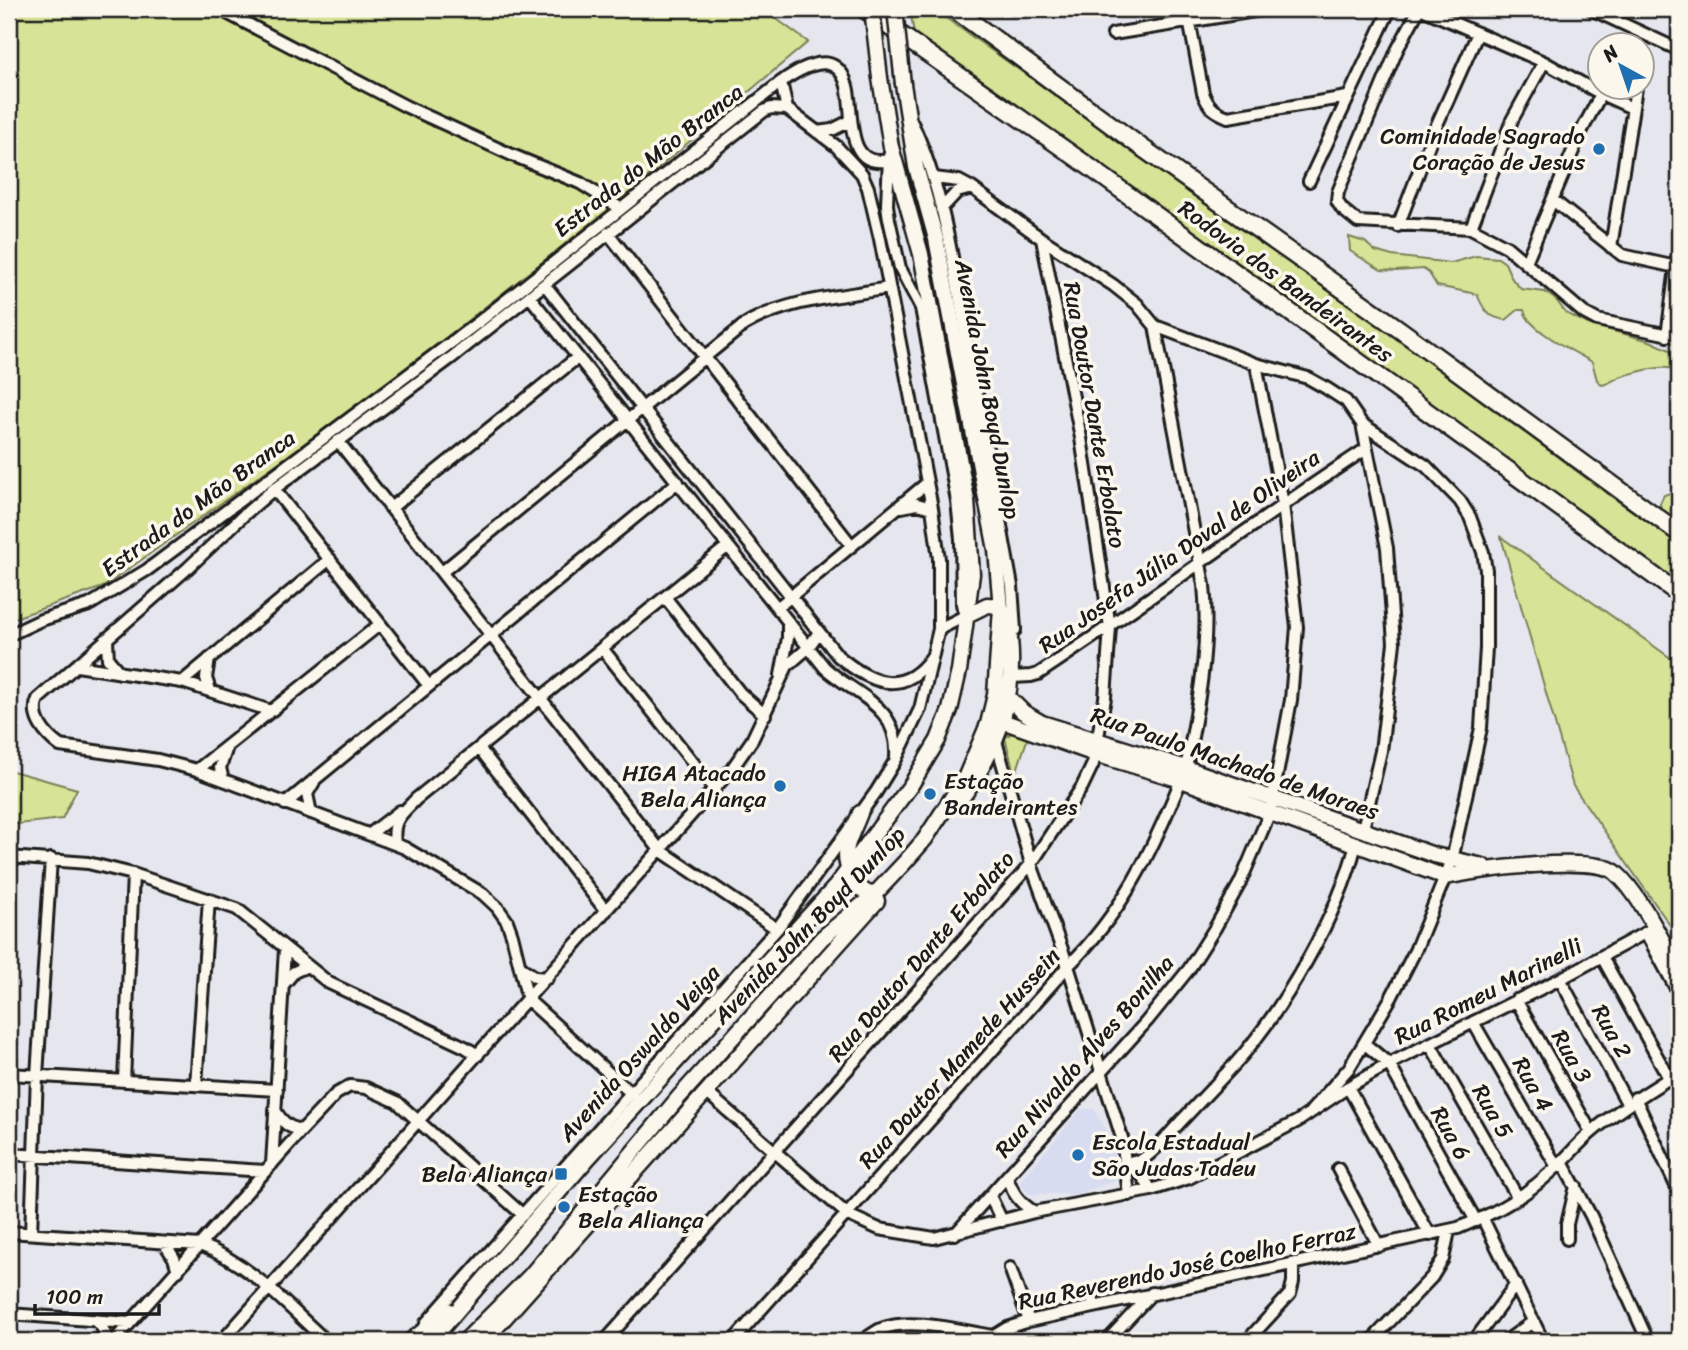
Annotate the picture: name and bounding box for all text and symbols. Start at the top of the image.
north arrow [1586,32,1656,102]
text: N [1594,36,1627,71]
street label: Estrada do Mão Branca [544,72,753,248]
place label: Cominidade Sagrado Coração de Jesus [1380,116,1585,183]
marker: Cominidade Sagrado Coração de Jesus [1591,141,1607,157]
street label: Rodovia dos Bandeirantes [1169,189,1403,374]
street label: Avenida John Boyd Dunlop [942,255,1033,523]
street label: Rua Doutor Dante Erbolato [1051,279,1138,552]
street label: Estrada do Mão Branca [92,418,305,588]
street label: Rua Josefa Júlia Doval de Oliveira [1030,438,1329,665]
street label: Rua Paulo Machado de Moraes [1085,695,1385,832]
place label: HIGA Atacado Bela Aliança [622,753,766,820]
place label: Estação Bandeirantes [944,761,1078,828]
marker: HIGA Atacado Bela Aliança [772,778,788,794]
marker: Estação Bandeirantes [922,786,938,802]
street label: Avenida John Boyd Dunlop [702,816,916,1035]
street label: Rua Doutor Dante Erbolato [817,841,1026,1072]
street label: Rua Romeu Marinelli [1387,926,1590,1057]
street label: Rua Doutor Mamede Hussein [848,938,1071,1179]
street label: Rua Nivaldo Alves Bonilha [984,945,1185,1167]
street label: Avenida Oswaldo Veiga [547,955,731,1152]
street label: Rua 2 [1580,996,1643,1066]
street label: Rua 3 [1540,1022,1604,1091]
street label: Rua 4 [1501,1049,1565,1120]
street label: Rua 5 [1460,1076,1525,1147]
street label: Rua 6 [1419,1098,1482,1168]
place label: Escola Estadual São Judas Tadeu [1092,1122,1256,1189]
marker: Escola Estadual São Judas Tadeu [1070,1147,1086,1163]
place label: Bela Aliança [422,1154,547,1195]
marker: Bela Aliança [553,1166,569,1182]
place label: Estação Bela Aliança [578,1174,704,1241]
marker: Estação Bela Aliança [556,1199,572,1215]
street label: Rua Reverendo José Coelho Ferraz [1014,1210,1361,1322]
scale bar [35,1273,159,1317]
text: 100 m [46,1278,103,1316]

